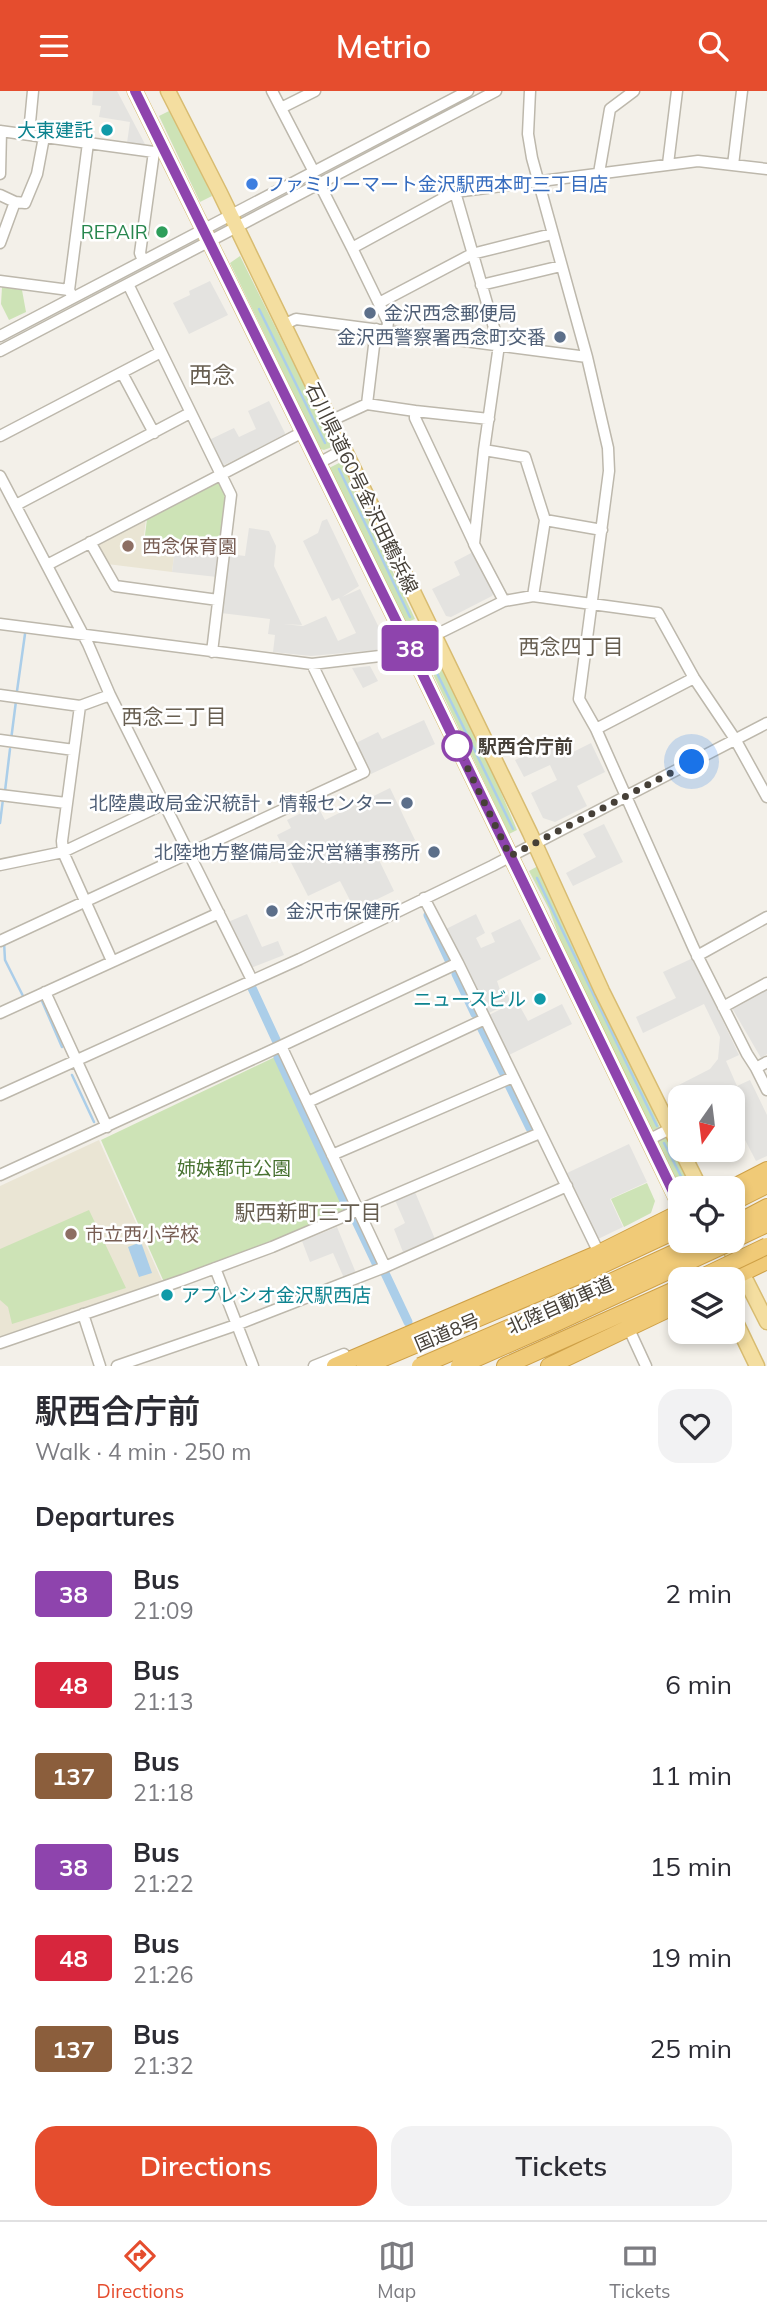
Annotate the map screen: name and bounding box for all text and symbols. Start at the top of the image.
text: Metrio [336,26,431,66]
icon: menu [35,27,73,65]
icon: search [694,27,732,65]
place label: 大東建託 [17,118,93,142]
marker: 大東建託 [99,122,115,138]
place label: ファミリーマート金沢駅西本町三丁目店 [266,172,608,196]
marker: ファミリーマート金沢駅西本町三丁目店 [244,176,260,192]
place label: REPAIR [81,220,148,244]
marker: REPAIR [154,224,170,240]
place label: 金沢西念郵便局 [384,301,517,325]
marker: 金沢西念郵便局 [362,305,378,321]
place label: 金沢西警察署西念町交番 [337,325,546,349]
marker: 金沢西警察署西念町交番 [552,329,568,345]
district label: 西念 [189,360,235,389]
street label: 石川県道60号金沢田鶴浜線 [300,379,424,597]
place label: 西念保育園 [142,534,237,558]
marker: 西念保育園 [120,538,136,554]
line badge: 38 [378,625,442,671]
text: 38 [396,633,424,663]
district label: 西念四丁目 [519,633,624,659]
district label: 西念三丁目 [122,703,227,729]
marker: 駅西合庁前 [442,731,472,761]
place label: 駅西合庁前 [478,734,573,758]
your location [674,744,709,779]
place label: 北陸農政局金沢統計・情報センター [89,791,393,815]
marker: 北陸農政局金沢統計・情報センター [399,795,415,811]
place label: 北陸地方整備局金沢営繕事務所 [154,840,420,864]
marker: 北陸地方整備局金沢営繕事務所 [426,844,442,860]
place label: 金沢市保健所 [286,899,400,923]
marker: 金沢市保健所 [264,903,280,919]
place label: ニュースビル [413,987,526,1011]
marker: ニュースビル [532,991,548,1007]
north arrow [668,1085,746,1162]
map controls [668,1085,745,1344]
park label: 姉妹都市公園 [177,1156,291,1180]
button: locate [668,1176,745,1253]
district label: 駅西新町三丁目 [235,1199,382,1225]
place label: 市立西小学校 [85,1222,199,1246]
marker: 市立西小学校 [63,1226,79,1242]
button: layers [668,1267,745,1344]
street label: 北陸自動車道 [503,1271,617,1339]
place label: アプレシオ金沢駅西店 [181,1283,371,1307]
marker: アプレシオ金沢駅西店 [159,1287,175,1303]
street label: 国道8号 [411,1308,483,1356]
button: heart [658,1389,732,1463]
text: 駅西合庁前 [35,1390,200,1431]
text: Walk · 4 min · 250 m [35,1437,252,1466]
text: Departures [35,1500,175,1533]
text: Bus [133,1563,179,1596]
text: 2 min [665,1577,732,1610]
text: 38 [59,1579,88,1609]
text: 21:09 [133,1596,193,1625]
text: Bus [133,1654,179,1687]
text: 6 min [665,1668,732,1701]
text: 48 [59,1670,88,1700]
text: 21:13 [133,1687,193,1716]
text: Bus [133,1745,179,1778]
text: 11 min [650,1759,732,1792]
text: 137 [52,1761,95,1791]
text: 21:18 [133,1778,193,1807]
text: Bus [133,1836,179,1869]
text: 15 min [650,1850,732,1883]
text: 38 [59,1852,88,1882]
text: 21:22 [133,1869,193,1898]
text: Bus [133,1927,179,1960]
text: 19 min [650,1941,732,1974]
text: 48 [59,1943,88,1973]
text: 21:26 [133,1960,193,1989]
text: Bus [133,2018,179,2051]
text: 25 min [650,2032,732,2065]
text: 137 [52,2034,95,2064]
text: 21:32 [133,2051,193,2080]
button: Directions [35,2126,377,2206]
button: Tickets [391,2126,732,2206]
tab: Directions [96,2237,184,2303]
tab: Map [377,2237,416,2303]
tab: Tickets [609,2237,671,2303]

